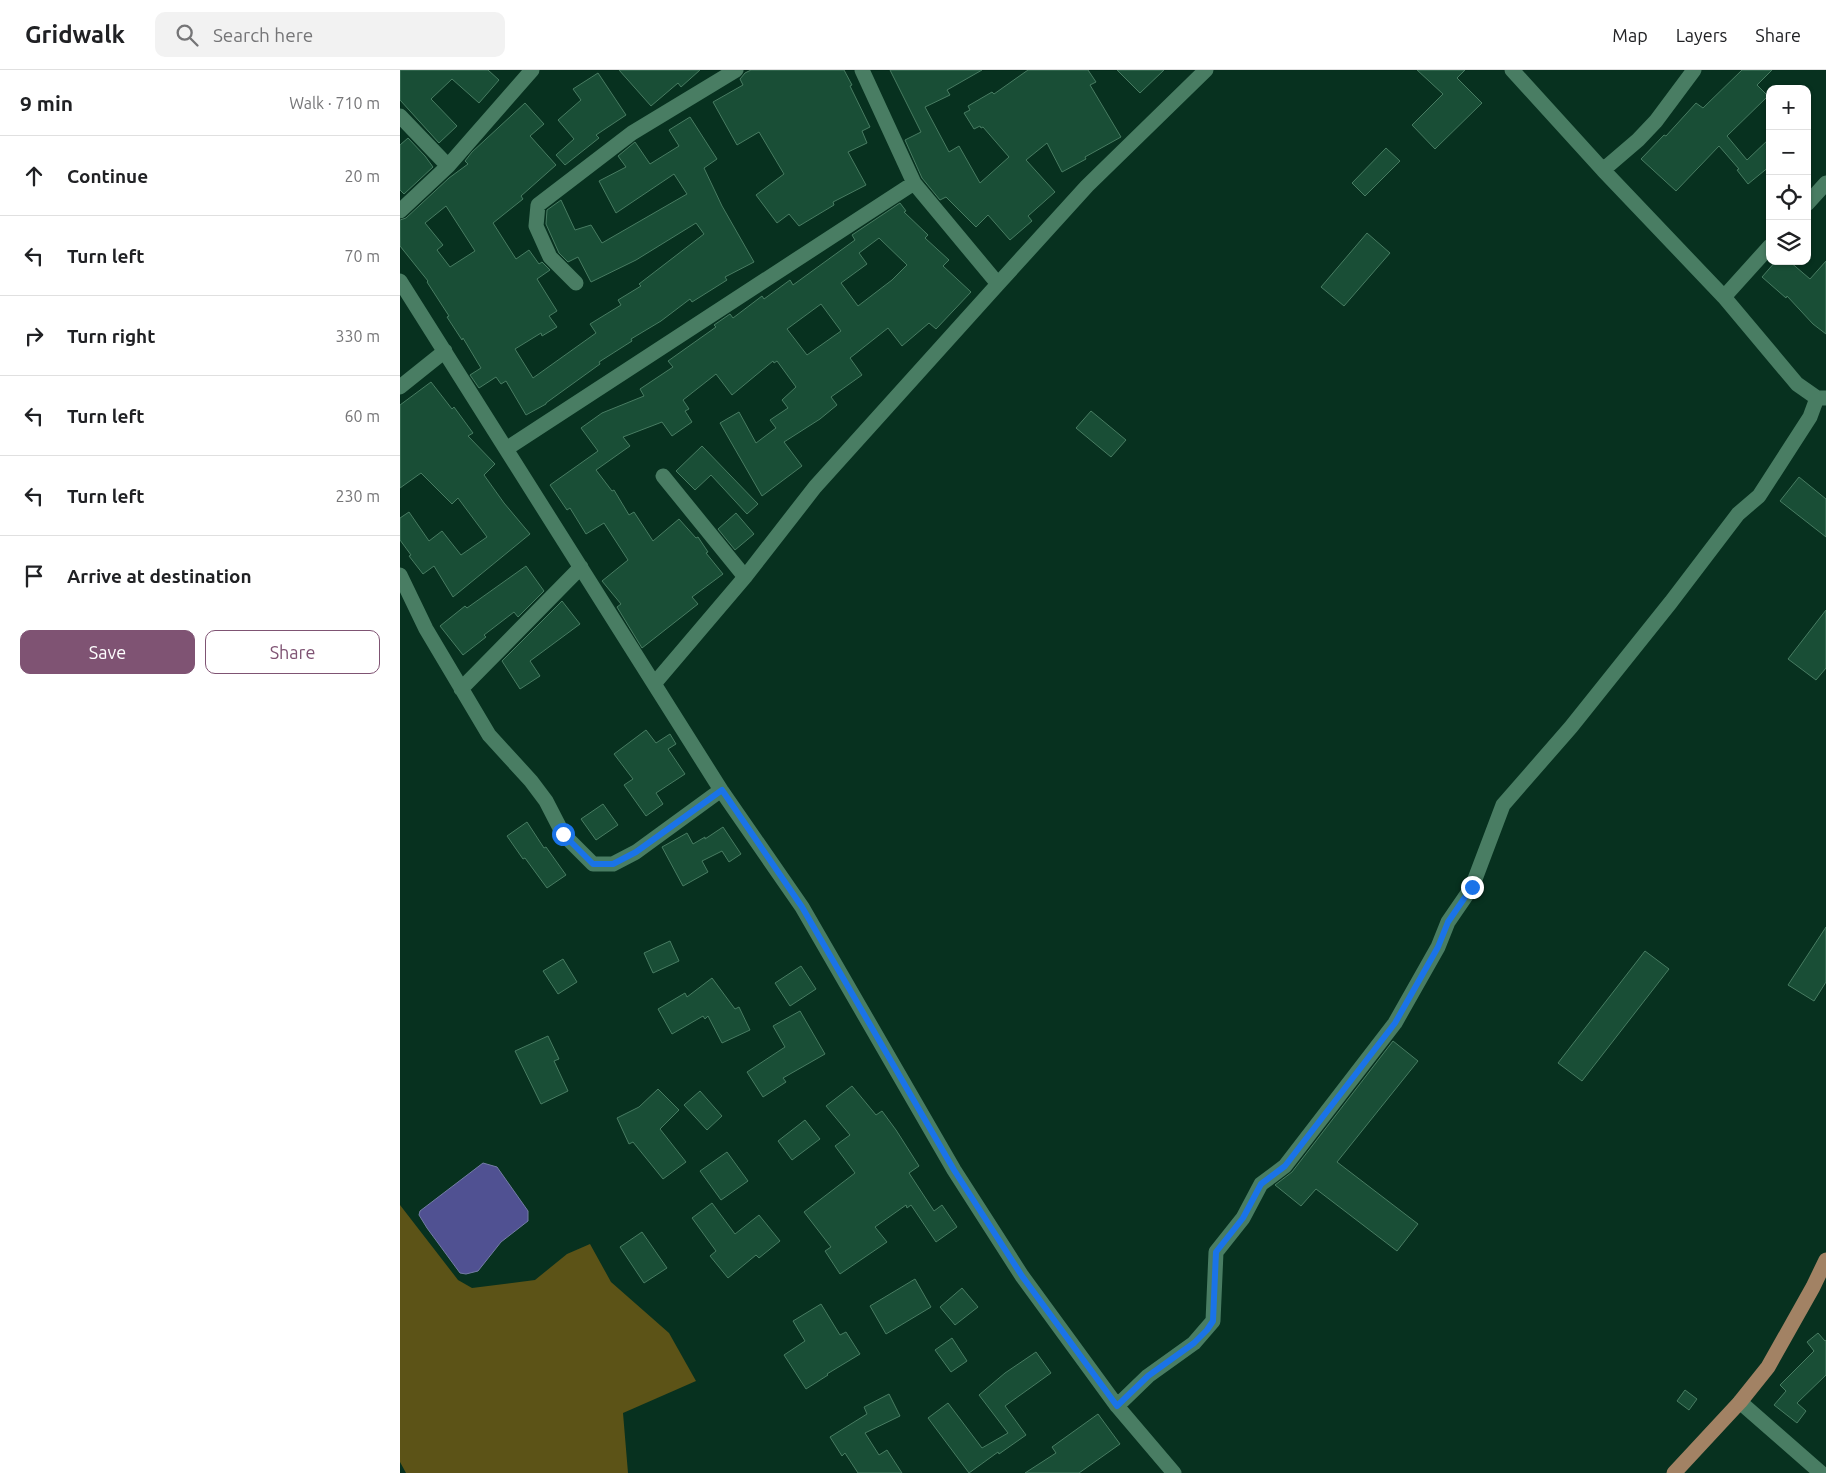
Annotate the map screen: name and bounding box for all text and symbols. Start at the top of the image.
search box [155,12,505,57]
text: Gridwalk [25,21,125,48]
icon: search [173,21,201,49]
text: Search here [213,24,313,46]
text: Map [1612,25,1648,45]
text: Layers [1676,25,1727,45]
text: Share [1755,25,1801,45]
map controls [1766,85,1811,265]
button: + [1766,85,1811,130]
text: 9 min [20,91,73,115]
text: Walk · 710 m [289,94,380,112]
button: − [1766,130,1811,175]
icon: ahead [20,162,48,190]
text: Continue [67,165,148,187]
text: 20 m [344,167,380,185]
button: locate [1766,175,1811,220]
button: layers [1766,220,1811,265]
icon: left [20,242,48,270]
text: Turn left [67,245,145,267]
text: 70 m [344,247,380,265]
icon: right [20,322,48,350]
text: Turn right [67,325,155,347]
text: 330 m [335,327,380,345]
icon: left [20,402,48,430]
text: Turn left [67,405,145,427]
text: 60 m [344,407,380,425]
icon: left [20,482,48,510]
text: Turn left [67,485,145,507]
text: 230 m [335,487,380,505]
icon: arrive [20,562,48,590]
text: Arrive at destination [67,565,252,587]
button: Save [20,630,195,674]
button: Share [205,630,380,674]
route start [552,823,575,846]
route end [1461,876,1484,899]

